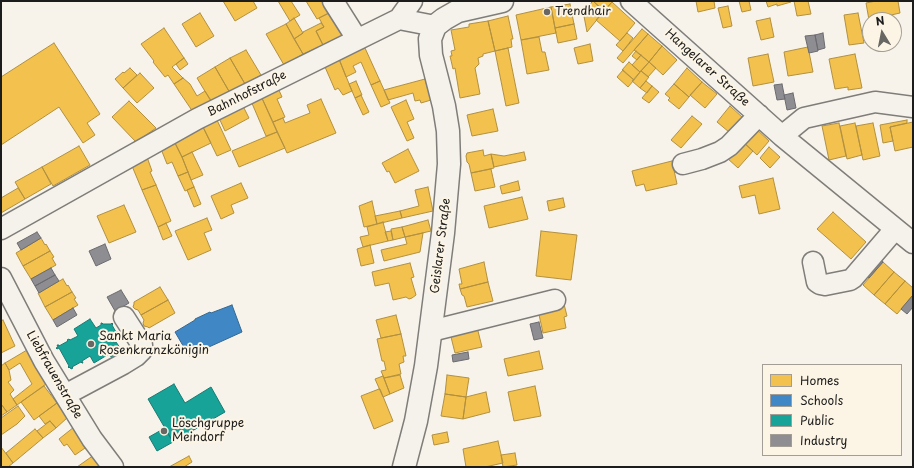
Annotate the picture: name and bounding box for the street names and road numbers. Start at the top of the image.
street label: Hangelarer Straße [662,26,752,110]
street label: Bahnhofstraße [205,68,289,120]
street label: Geislarer Straße [428,197,454,295]
street label: Liebfrauenstraße [23,328,85,422]

